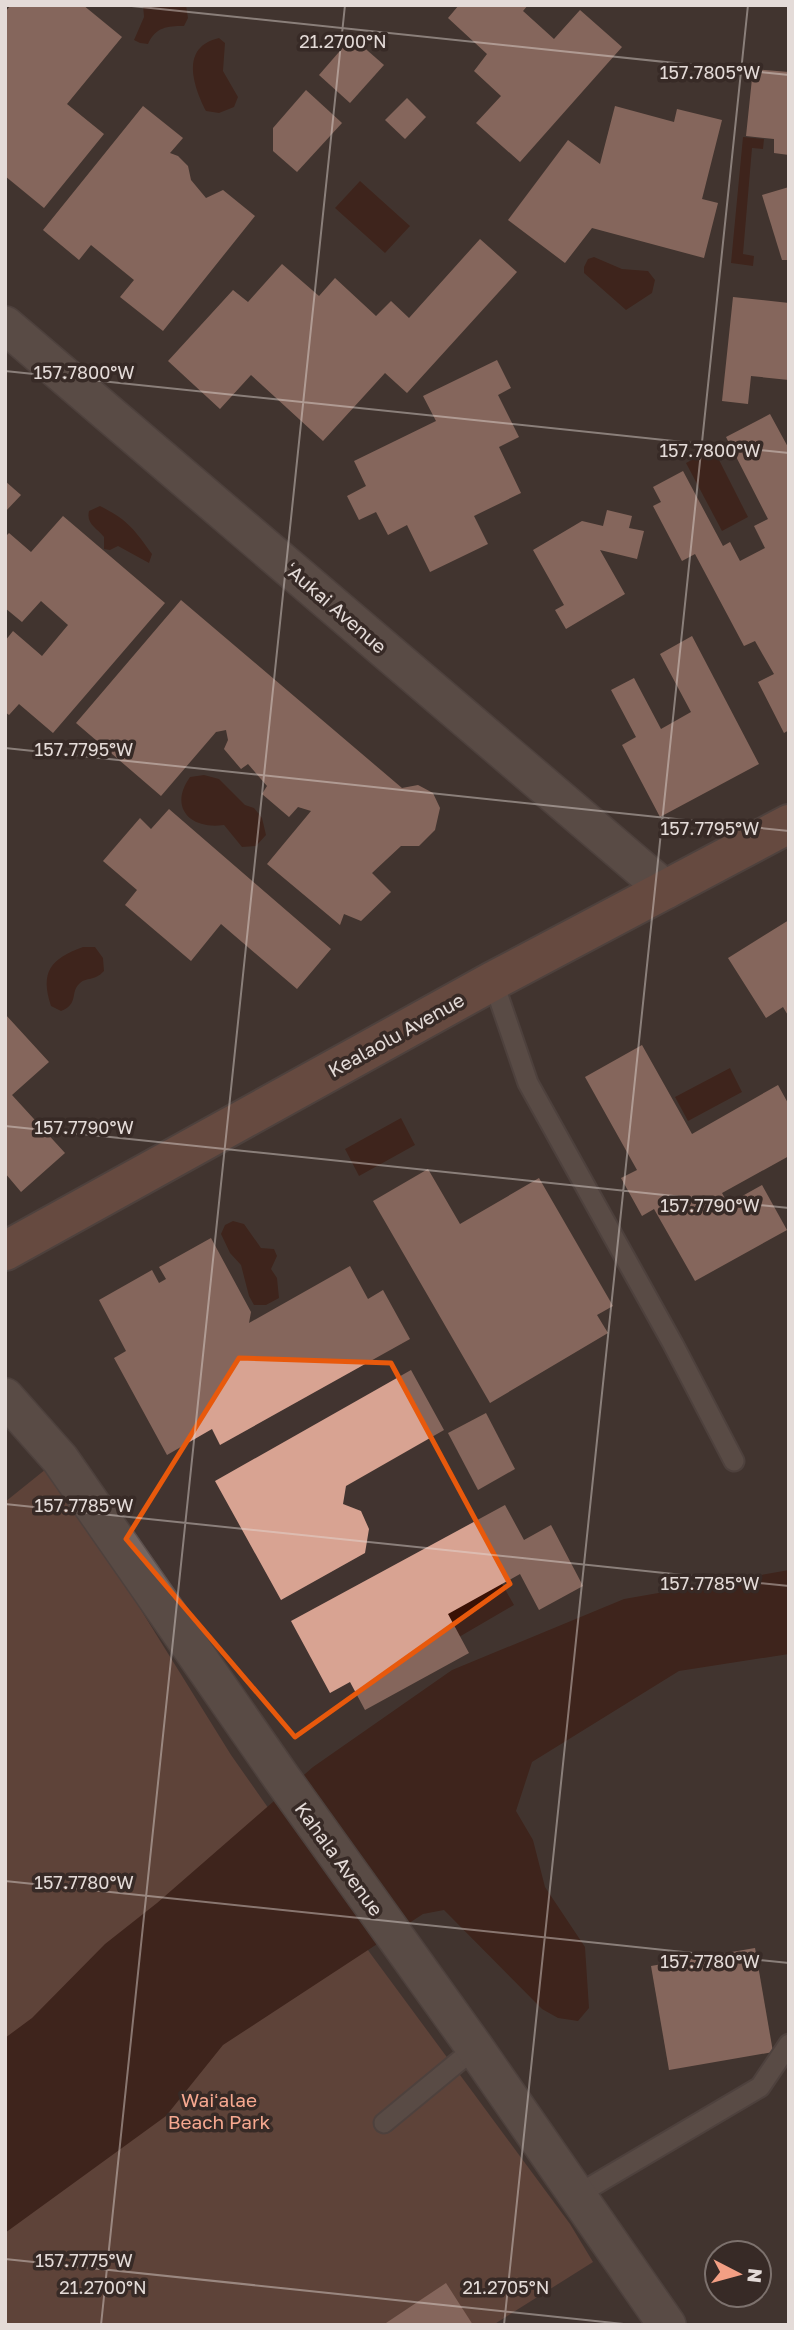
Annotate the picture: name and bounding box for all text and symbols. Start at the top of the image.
text: 21.2700°N [299,30,387,52]
text: 157.7805°W [660,61,760,83]
text: 157.7800°W [33,361,135,383]
text: 157.7800°W [659,439,761,461]
street label: ʻAukai Avenue [281,558,392,658]
text: 157.7795°W [35,738,133,760]
text: 157.7795°W [661,817,759,839]
street label: Kealaolu Avenue [324,988,468,1081]
text: 157.7790°W [34,1116,134,1138]
text: 157.7790°W [660,1194,760,1216]
text: 157.7785°W [35,1494,133,1516]
text: 157.7785°W [661,1572,759,1594]
street label: Kahala Avenue [291,1797,388,1920]
text: 157.7780°W [34,1871,134,1893]
text: 157.7780°W [660,1950,760,1972]
park label: Waiʻalae Beach Park [168,2088,270,2133]
north arrow [703,2239,773,2309]
text: 157.7775°W [35,2249,133,2271]
text: N [743,2267,768,2284]
text: 21.2700°N [59,2276,147,2298]
text: 21.2705°N [463,2276,549,2298]

